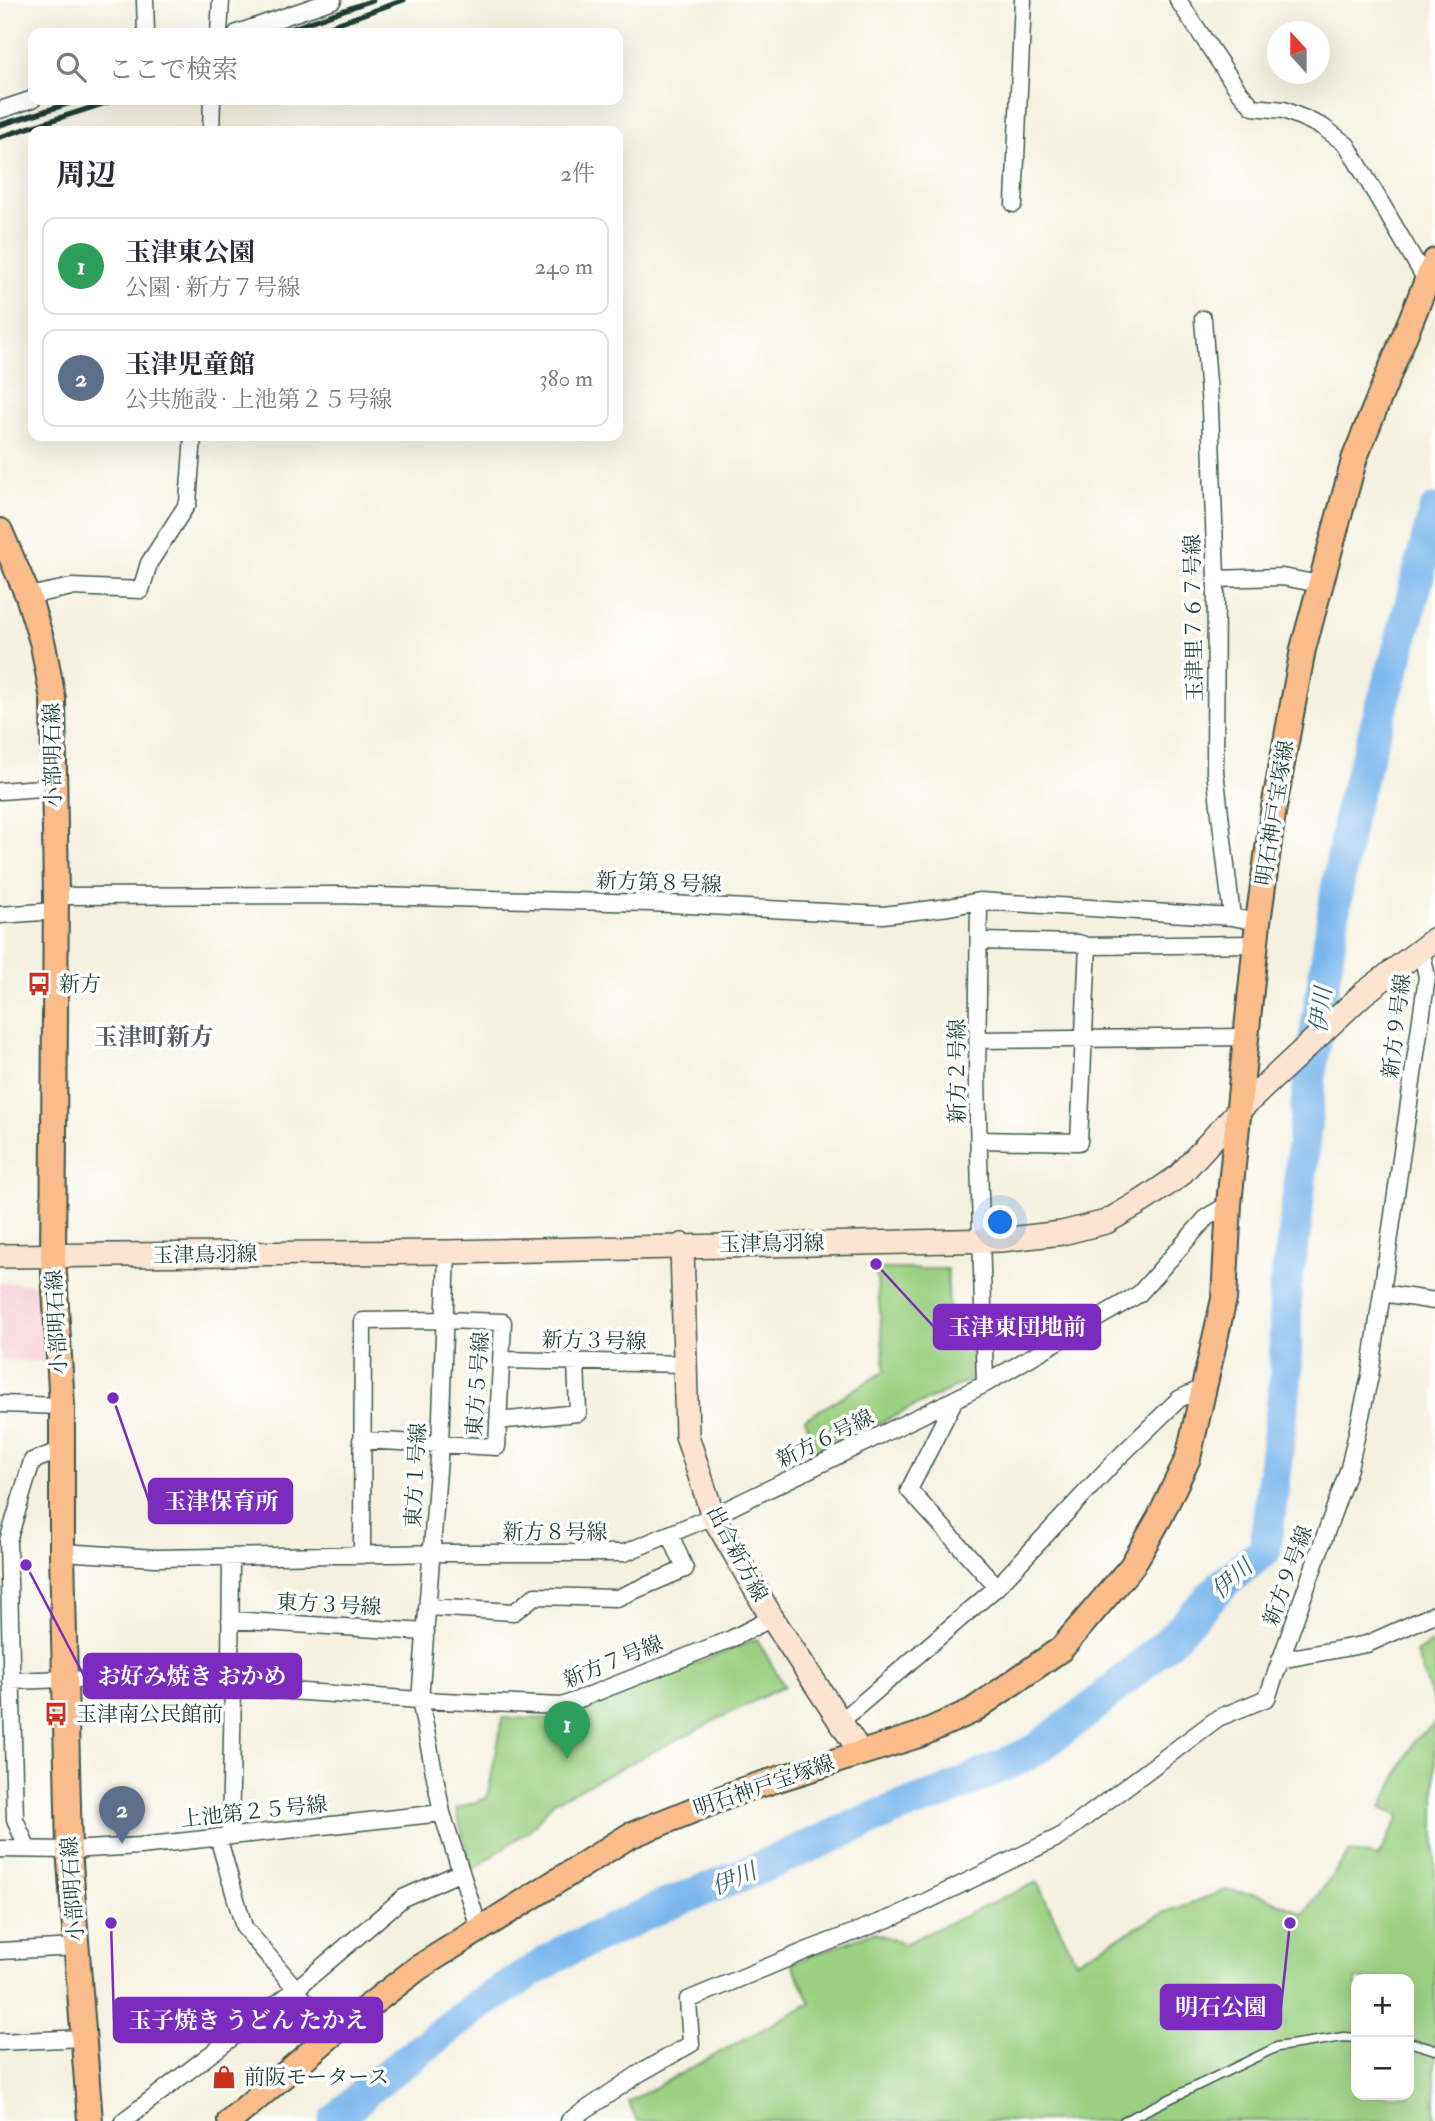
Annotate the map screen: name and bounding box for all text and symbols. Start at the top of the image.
north arrow [1267,21,1330,84]
search box [28,28,623,105]
icon: search [52,48,90,86]
text: ここで検索 [108,54,238,86]
text: 周辺 [56,157,116,194]
text: 2件 [560,159,595,188]
text: 玉津東公園 [125,237,255,269]
text: 1 [77,252,85,281]
text: 240 m [534,252,593,281]
text: 公園 · 新方７号線 [125,273,300,302]
text: 玉津児童館 [125,349,255,381]
text: 2 [75,364,87,393]
text: 380 m [539,364,593,393]
text: 公共施設 · 上池第２５号線 [125,385,392,414]
street label: 玉津里７６７号線 [1179,534,1209,702]
street label: 小部明石線 [39,702,67,808]
street label: 明石神戸宝塚線 [1250,738,1300,888]
street label: 新方第８号線 [596,867,722,899]
bus stop icon: 新方 [25,970,53,998]
place label: 新方 [59,971,101,998]
street label: 新方９号線 [1377,972,1417,1080]
water label: 伊川 [1304,982,1339,1035]
street label: 新方２号線 [944,1019,971,1124]
district label: 玉津町新方 [94,1022,214,1053]
your location [983,1205,1017,1239]
street label: 玉津鳥羽線 [719,1230,825,1258]
street label: 玉津鳥羽線 [152,1241,258,1269]
street label: 小部明石線 [41,1269,73,1375]
callout: 玉津東団地前 [934,1305,1100,1349]
text: 玉津東団地前 [948,1313,1086,1342]
street label: 新方３号線 [541,1327,647,1355]
street label: 東方５号線 [461,1331,495,1437]
street label: 新方６号線 [772,1404,878,1474]
street label: 東方１号線 [400,1422,432,1528]
callout: 玉津保育所 [149,1479,292,1523]
text: 玉津保育所 [164,1487,279,1516]
street label: 出合新方線 [700,1501,774,1607]
street label: 新方８号線 [503,1519,608,1546]
street label: 新方９号線 [1257,1522,1319,1630]
water label: 伊川 [1205,1551,1261,1605]
street label: 東方３号線 [276,1589,382,1621]
street label: 新方７号線 [559,1630,667,1694]
callout: お好み焼き おかめ [84,1654,301,1698]
text: お好み焼き おかめ [98,1662,286,1691]
bus stop icon: 玉津南公民館前 [42,1700,70,1728]
place label: 玉津南公民館前 [76,1701,223,1728]
pin: 1 [544,1701,590,1759]
street label: 明石神戸宝塚線 [690,1749,838,1823]
pin: 2 [99,1786,145,1844]
street label: 上池第２５号線 [179,1791,329,1833]
street label: 小部明石線 [56,1836,90,1942]
water label: 伊川 [707,1855,764,1901]
map controls [1351,1974,1414,2100]
button: + [1351,1974,1414,2037]
callout: 明石公園 [1161,1985,1281,2029]
text: 明石公園 [1175,1993,1267,2022]
callout: 玉子焼き うどん たかえ [114,1998,382,2042]
text: 玉子焼き うどん たかえ [128,2006,368,2035]
button: − [1351,2037,1414,2100]
shop icon: 前阪モータース [210,2063,238,2091]
place label: 前阪モータース [244,2064,389,2091]

